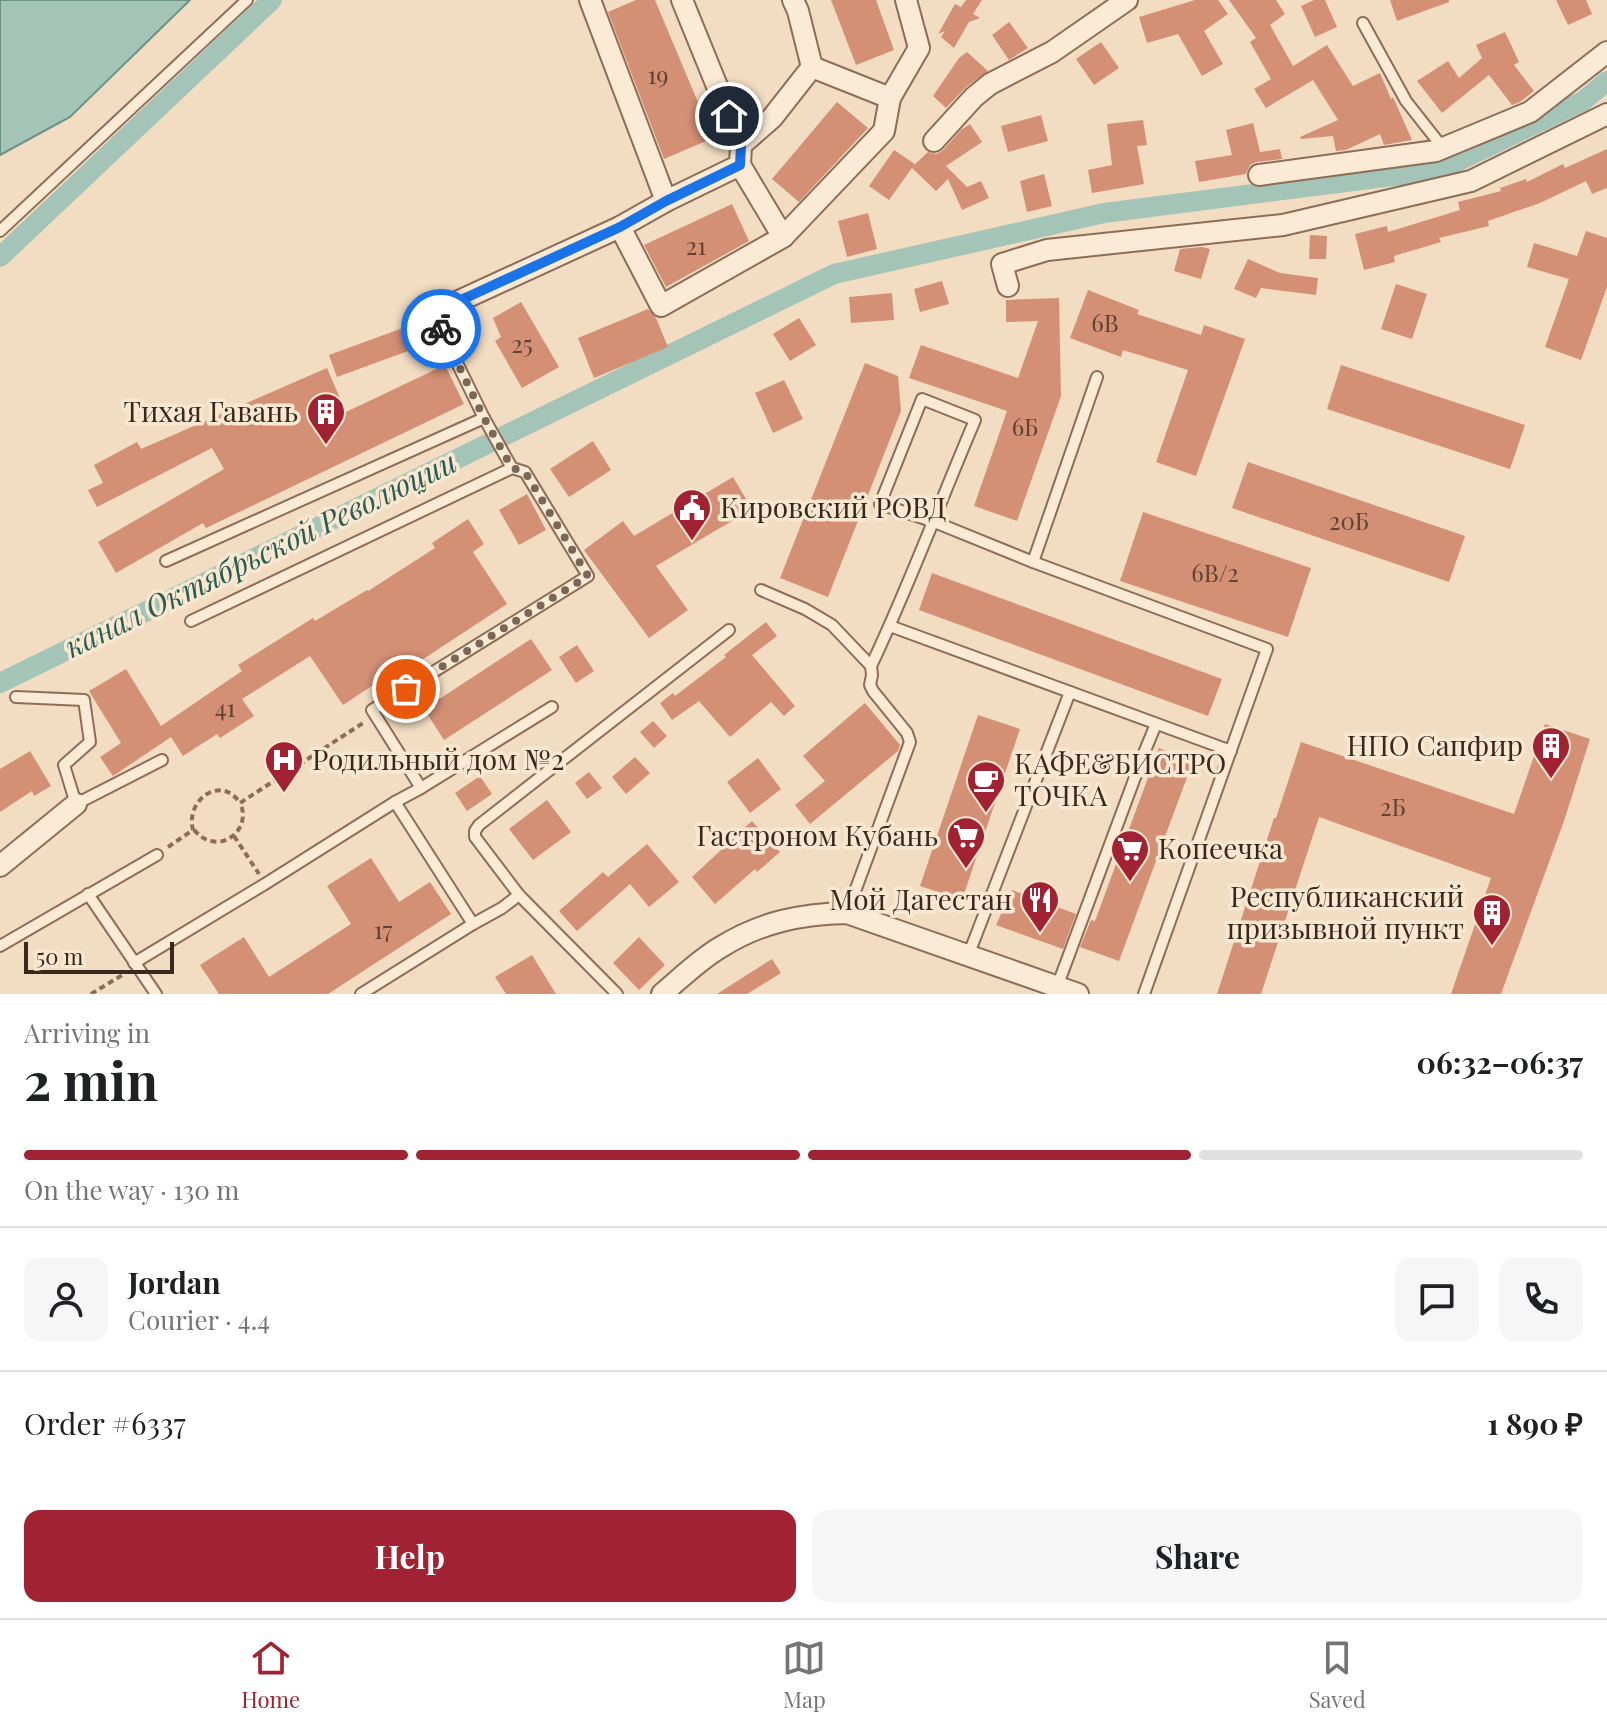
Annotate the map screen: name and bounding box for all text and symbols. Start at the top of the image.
house number: 19 [647,58,669,90]
pin [695,82,763,150]
icon: home [707,94,751,138]
house number: 21 [686,229,706,261]
courier [401,289,481,369]
house number: 6В [1091,306,1119,338]
icon: bike [419,307,463,351]
house number: 25 [511,327,533,359]
building icon: Тихая Гавань [305,391,347,446]
place label: Тихая Гавань [124,392,298,429]
house number: 6Б [1012,410,1038,442]
water label: канал Октябрьской Революции [57,441,463,666]
public building icon: Кировский РОВД [671,487,713,542]
place label: Кировский РОВД [720,488,946,525]
house number: 20Б [1329,504,1369,536]
house number: 6В/2 [1191,556,1239,588]
pin [372,655,440,723]
icon: bag [384,667,428,711]
house number: 41 [215,691,235,723]
building icon: НПО Сапфир [1530,725,1572,780]
place label: НПО Сапфир [1347,726,1523,763]
hospital icon: Родильный дом №2 [263,739,305,794]
place label: Родильный дом №2 [312,740,564,777]
place label: КАФЕ&БИСТРО ТОЧКА [1014,744,1226,813]
cafe icon: КАФЕ&БИСТРО ТОЧКА [965,759,1007,814]
house number: 2Б [1380,790,1406,822]
supermarket icon: Гастроном Кубань [945,815,987,870]
place label: Гастроном Кубань [696,816,938,853]
supermarket icon: Копеечка [1109,828,1151,883]
place label: Копеечка [1158,829,1283,866]
place label: Республиканский призывной пункт [1227,877,1464,946]
restaurant icon: Мой Дагестан [1019,879,1061,934]
place label: Мой Дагестан [829,880,1012,917]
building icon: Республиканский призывной пункт [1471,892,1513,947]
house number: 17 [374,913,393,945]
scale bar [24,938,174,974]
text: 50 m [36,941,83,971]
text: Arriving in [24,1015,150,1050]
text: 06:32–06:37 [1417,1042,1583,1082]
text: 2 min [24,1045,158,1114]
text: On the way · 130 m [24,1172,239,1207]
button: person [24,1257,108,1341]
button: chat [1395,1257,1479,1341]
button: phone [1499,1257,1583,1341]
text: Jordan [128,1262,221,1302]
text: Courier · 4.4 [128,1302,270,1337]
text: Order #6337 [24,1403,186,1443]
text: 1 890 ₽ [1487,1403,1583,1443]
button: Help [24,1510,796,1602]
button: Share [812,1510,1583,1602]
tab: Home [241,1636,300,1714]
tab: Map [782,1636,826,1714]
tab: Saved [1309,1636,1366,1714]

